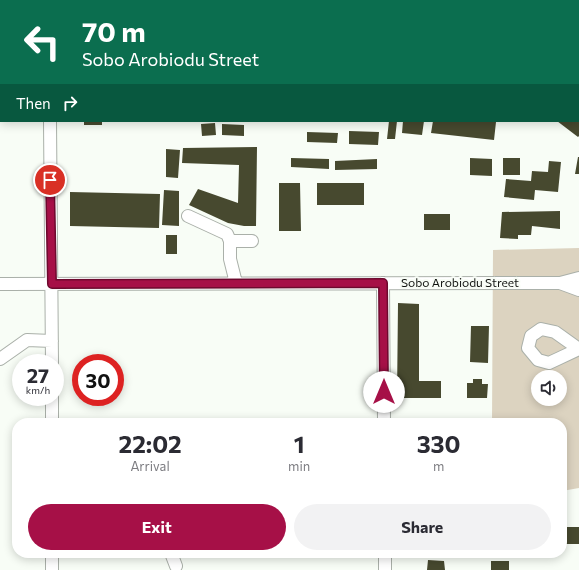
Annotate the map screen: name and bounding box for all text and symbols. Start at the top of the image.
text: 70 m [82,14,146,48]
icon: left [16,16,68,68]
text: Sobo Arobiodu Street [82,48,259,70]
icon: right [59,92,81,114]
text: Then [16,94,51,112]
pin [33,163,67,197]
icon: arrive [39,169,61,191]
street label: Sobo Arobiodu Street [401,275,519,289]
speed limit sign: 30 [72,354,124,406]
text: 27 [27,363,49,387]
map controls [531,370,567,406]
button: sound [531,370,567,406]
position arrow [363,371,405,413]
text: km/h [26,384,50,396]
text: 22:02 [118,429,182,458]
text: 1 [294,429,305,458]
text: 330 [417,429,460,458]
text: Arrival [130,458,170,474]
text: min [288,458,310,474]
text: m [433,458,444,474]
button: Exit [28,504,286,550]
button: Share [294,504,551,550]

